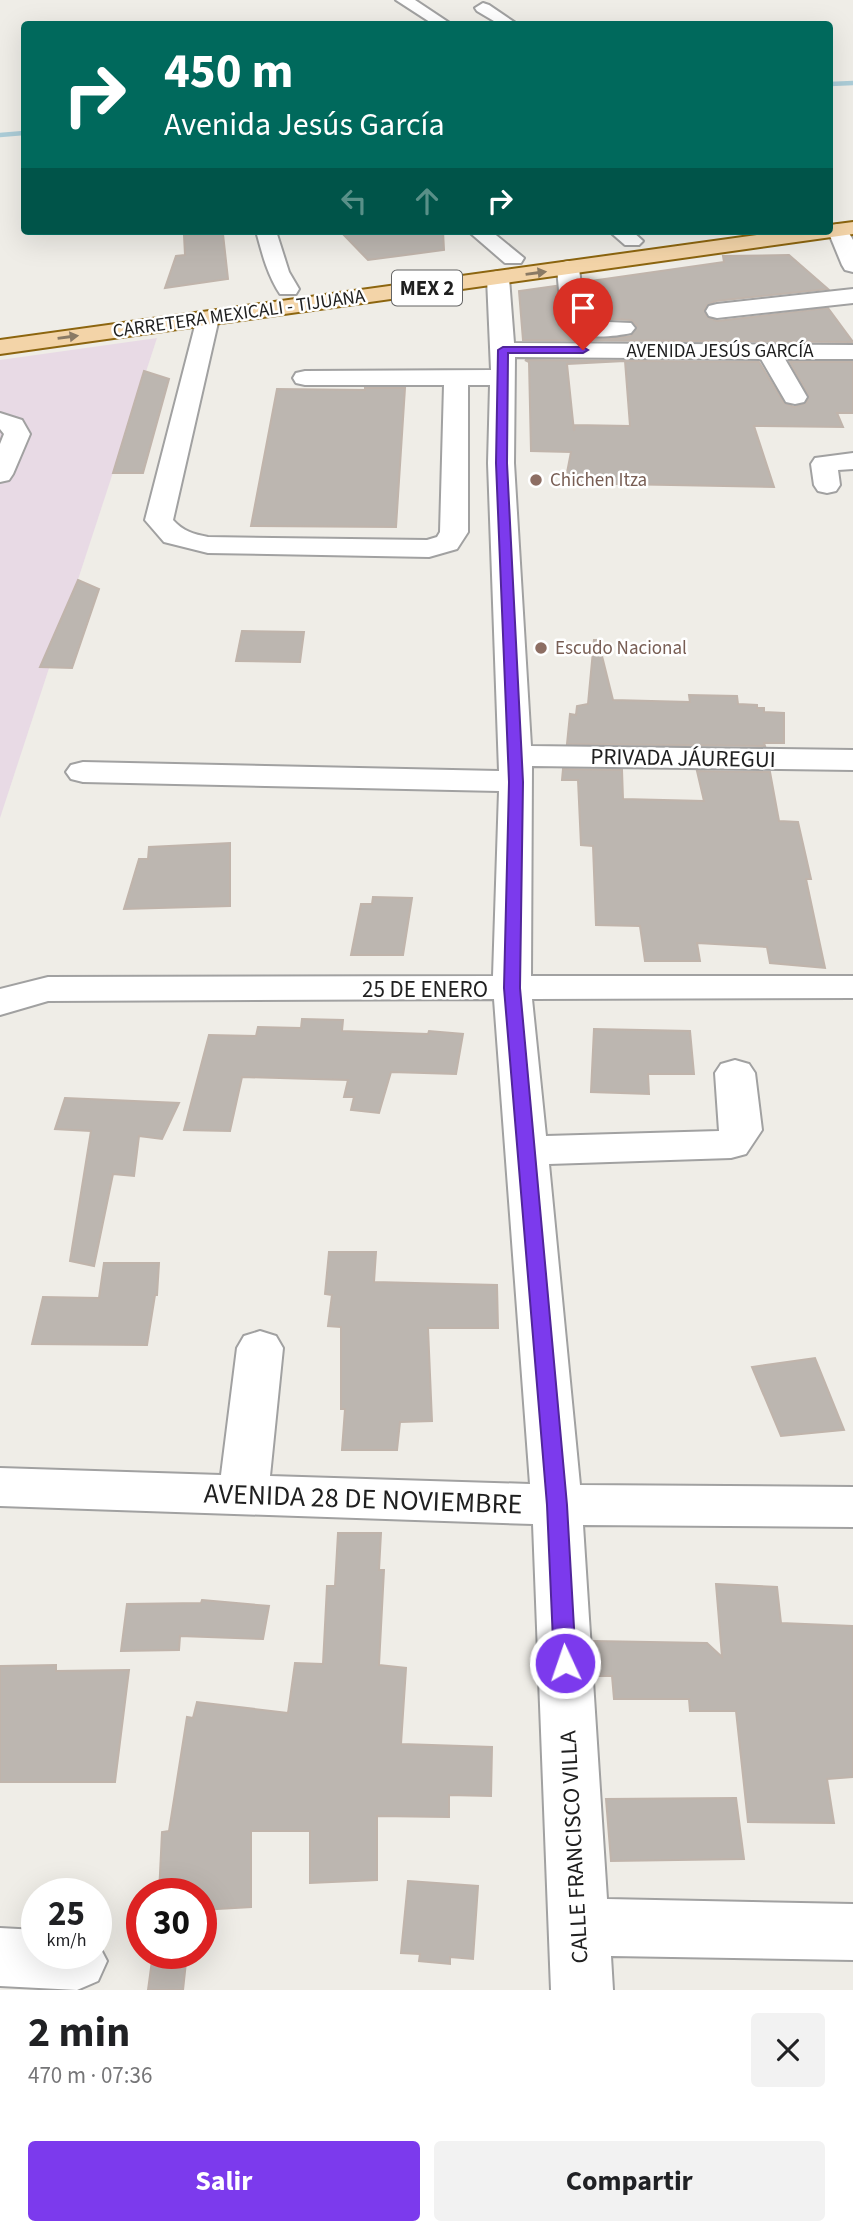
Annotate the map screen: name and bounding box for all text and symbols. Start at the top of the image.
text: 450 m [164,37,293,107]
icon: right [49,49,140,140]
text: Avenida Jesús García [164,102,445,148]
icon: left [335,182,373,220]
icon: ahead [408,182,446,220]
icon: right [481,182,519,220]
one-way arrow [525,267,547,278]
road number: MEX 2 [392,270,462,306]
pin [553,278,613,350]
street label: CARRETERA MEXICALI - TIJUANA [111,283,368,345]
icon: arrive [564,289,602,327]
one-way arrow [57,332,79,343]
street label: AVENIDA JESÚS GARCÍA [627,338,814,365]
place label: Chichen Itza [550,467,647,494]
marker: Chichen Itza [528,472,544,488]
place label: Escudo Nacional [555,635,687,662]
marker: Escudo Nacional [533,640,549,656]
street label: PRIVADA JÁUREGUI [590,740,776,776]
street label: 25 DE ENERO [362,973,488,1006]
street label: AVENIDA 28 DE NOVIEMBRE [203,1473,523,1525]
position arrow [528,1626,602,1700]
street label: CALLE FRANCISCO VILLA [551,1729,597,1964]
speed limit sign: 30 [126,1878,217,1969]
text: 25 [48,1889,85,1939]
text: km/h [47,1928,86,1953]
text: 2 min [28,2003,130,2063]
button: close [751,2013,825,2087]
text: 470 m · 07:36 [28,2059,152,2092]
button: Salir [28,2141,420,2221]
button: Compartir [434,2141,825,2221]

